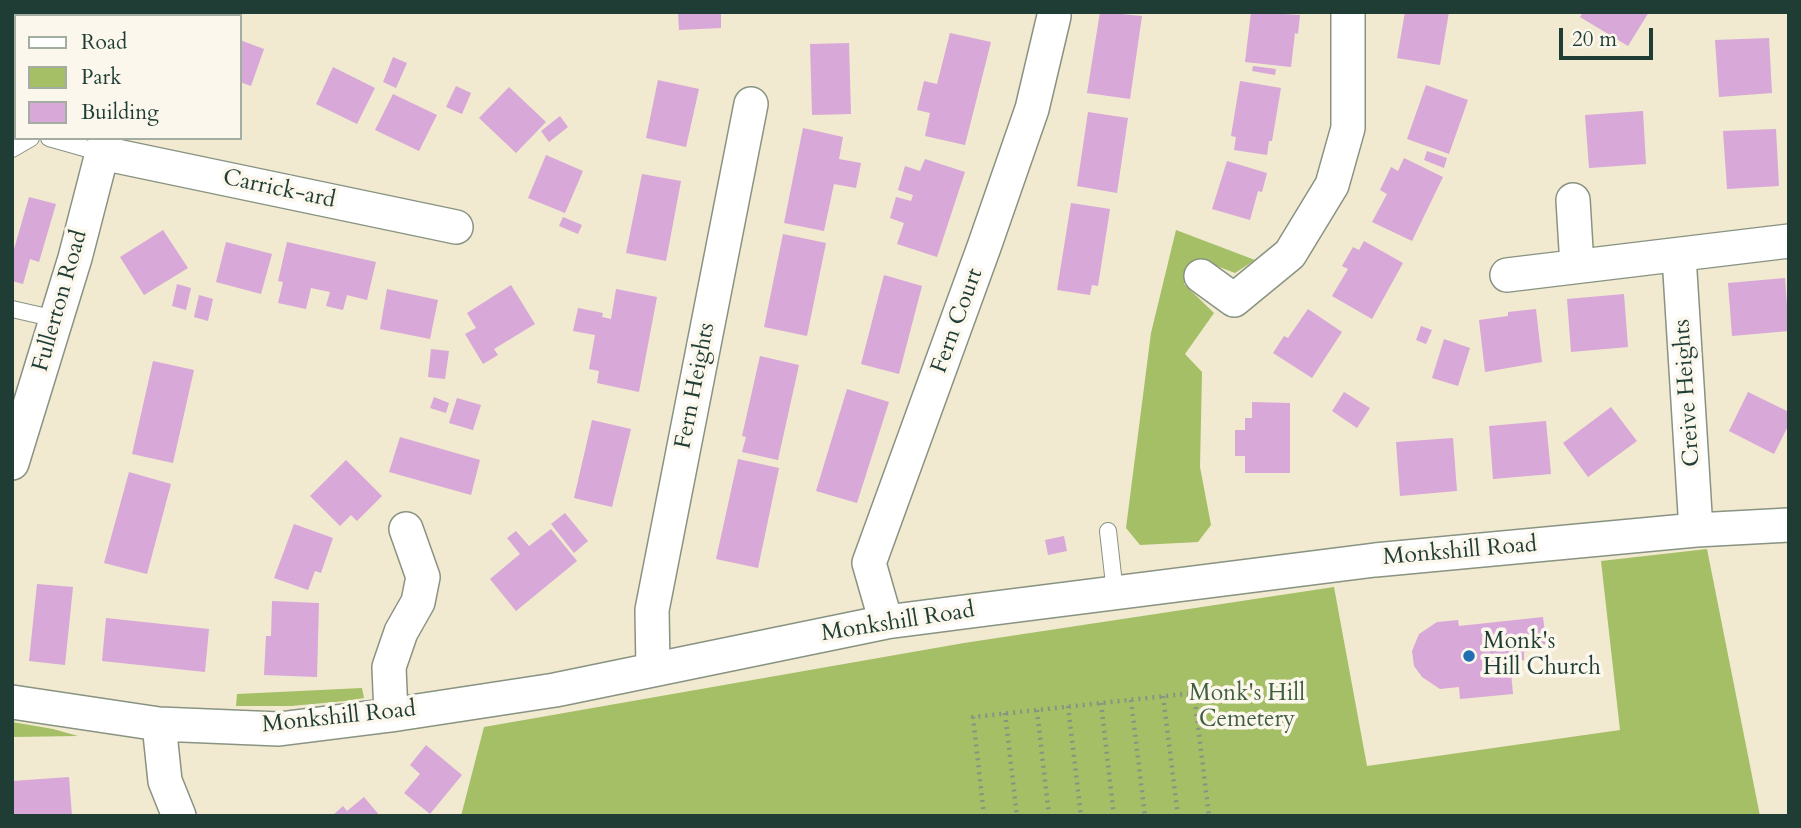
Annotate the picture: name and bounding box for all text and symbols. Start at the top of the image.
legend [14,14,242,140]
scale bar [1563,14,1658,58]
text: 20 m [1572,25,1617,54]
text: Road [81,28,127,57]
text: Park [81,63,121,92]
text: Building [81,98,159,127]
street label: Carrick-ard [220,165,338,215]
street label: Fullerton Road [28,227,94,375]
street label: Fern Court [926,265,990,377]
street label: Creive Heights [1669,318,1707,468]
street label: Fern Heights [670,321,722,451]
street label: Monkshill Road [1382,532,1538,572]
street label: Monkshill Road [819,597,977,649]
place label: Monk's Hill Church [1483,629,1601,683]
marker: Monk's Hill Church [1461,648,1477,664]
park label: Monk's Hill Cemetery [1189,681,1305,735]
street label: Monkshill Road [261,696,417,740]

